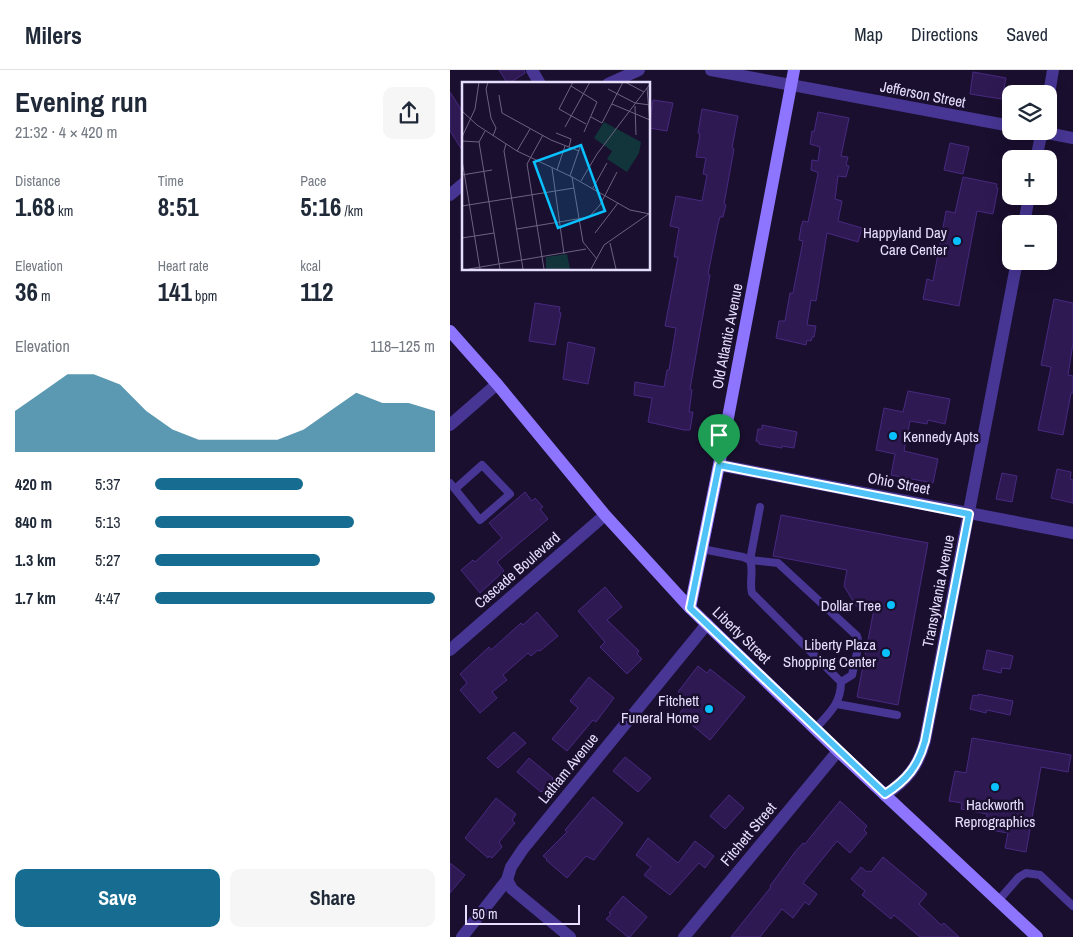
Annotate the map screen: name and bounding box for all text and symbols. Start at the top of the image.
text: Milers [25,19,82,51]
text: Map [854,22,883,47]
text: Directions [911,22,978,47]
text: Saved [1006,22,1048,47]
street label: Jefferson Street [878,75,968,113]
inset map [462,82,650,270]
text: Evening run [15,83,148,121]
map controls [1002,85,1057,270]
button: layers [1002,85,1057,140]
button: share [383,87,435,139]
text: 21:32 · 4 × 420 m [15,121,118,143]
button: + [1002,150,1057,205]
text: Distance [15,172,60,190]
text: Time [158,172,184,190]
text: Pace [300,172,327,190]
text: 1.68 [15,190,55,224]
text: 8:51 [158,190,199,224]
text: 5:16 [300,190,341,224]
text: km [55,202,73,220]
text: /km [341,202,363,220]
button: − [1002,215,1057,270]
place label: Happyland Day Care Center [863,222,948,260]
marker: Happyland Day Care Center [951,235,963,247]
text: Elevation [15,257,63,275]
text: Heart rate [158,257,209,275]
text: kcal [300,257,321,275]
text: 36 [15,275,38,309]
text: 141 [158,275,192,309]
text: 112 [300,275,333,309]
street label: Old Atlantic Avenue [706,281,748,391]
text: m [38,287,51,305]
text: bpm [192,287,217,305]
text: Elevation [15,335,70,357]
text: 118–125 m [370,335,435,357]
pin [698,414,740,465]
icon: arrive [705,421,733,449]
place label: Kennedy Apts [903,426,979,447]
marker: Kennedy Apts [887,430,899,442]
street label: Ohio Street [866,467,932,499]
text: 420 m [15,473,52,495]
text: 5:37 [95,473,121,495]
text: 840 m [15,511,52,533]
text: 5:13 [95,511,121,533]
street label: Cascade Boulevard [470,527,564,613]
street label: Transylvania Avenue [917,533,959,649]
text: 1.3 km [15,549,56,571]
text: 5:27 [95,549,121,571]
text: 1.7 km [15,587,56,609]
text: 4:47 [95,587,121,609]
place label: Dollar Tree [821,595,881,616]
marker: Dollar Tree [885,599,897,611]
street label: Liberty Street [708,602,776,669]
place label: Liberty Plaza Shopping Center [783,634,876,672]
marker: Liberty Plaza Shopping Center [880,647,892,659]
place label: Fitchett Funeral Home [621,690,700,728]
marker: Fitchett Funeral Home [703,703,715,715]
street label: Latham Avenue [533,728,603,808]
marker: Hackworth Reprographics [989,781,1001,793]
place label: Hackworth Reprographics [955,794,1035,832]
street label: Fitchett Street [715,797,781,870]
button: Save [15,869,220,927]
button: Share [230,869,435,927]
scale bar [465,902,580,925]
text: 50 m [472,905,498,923]

